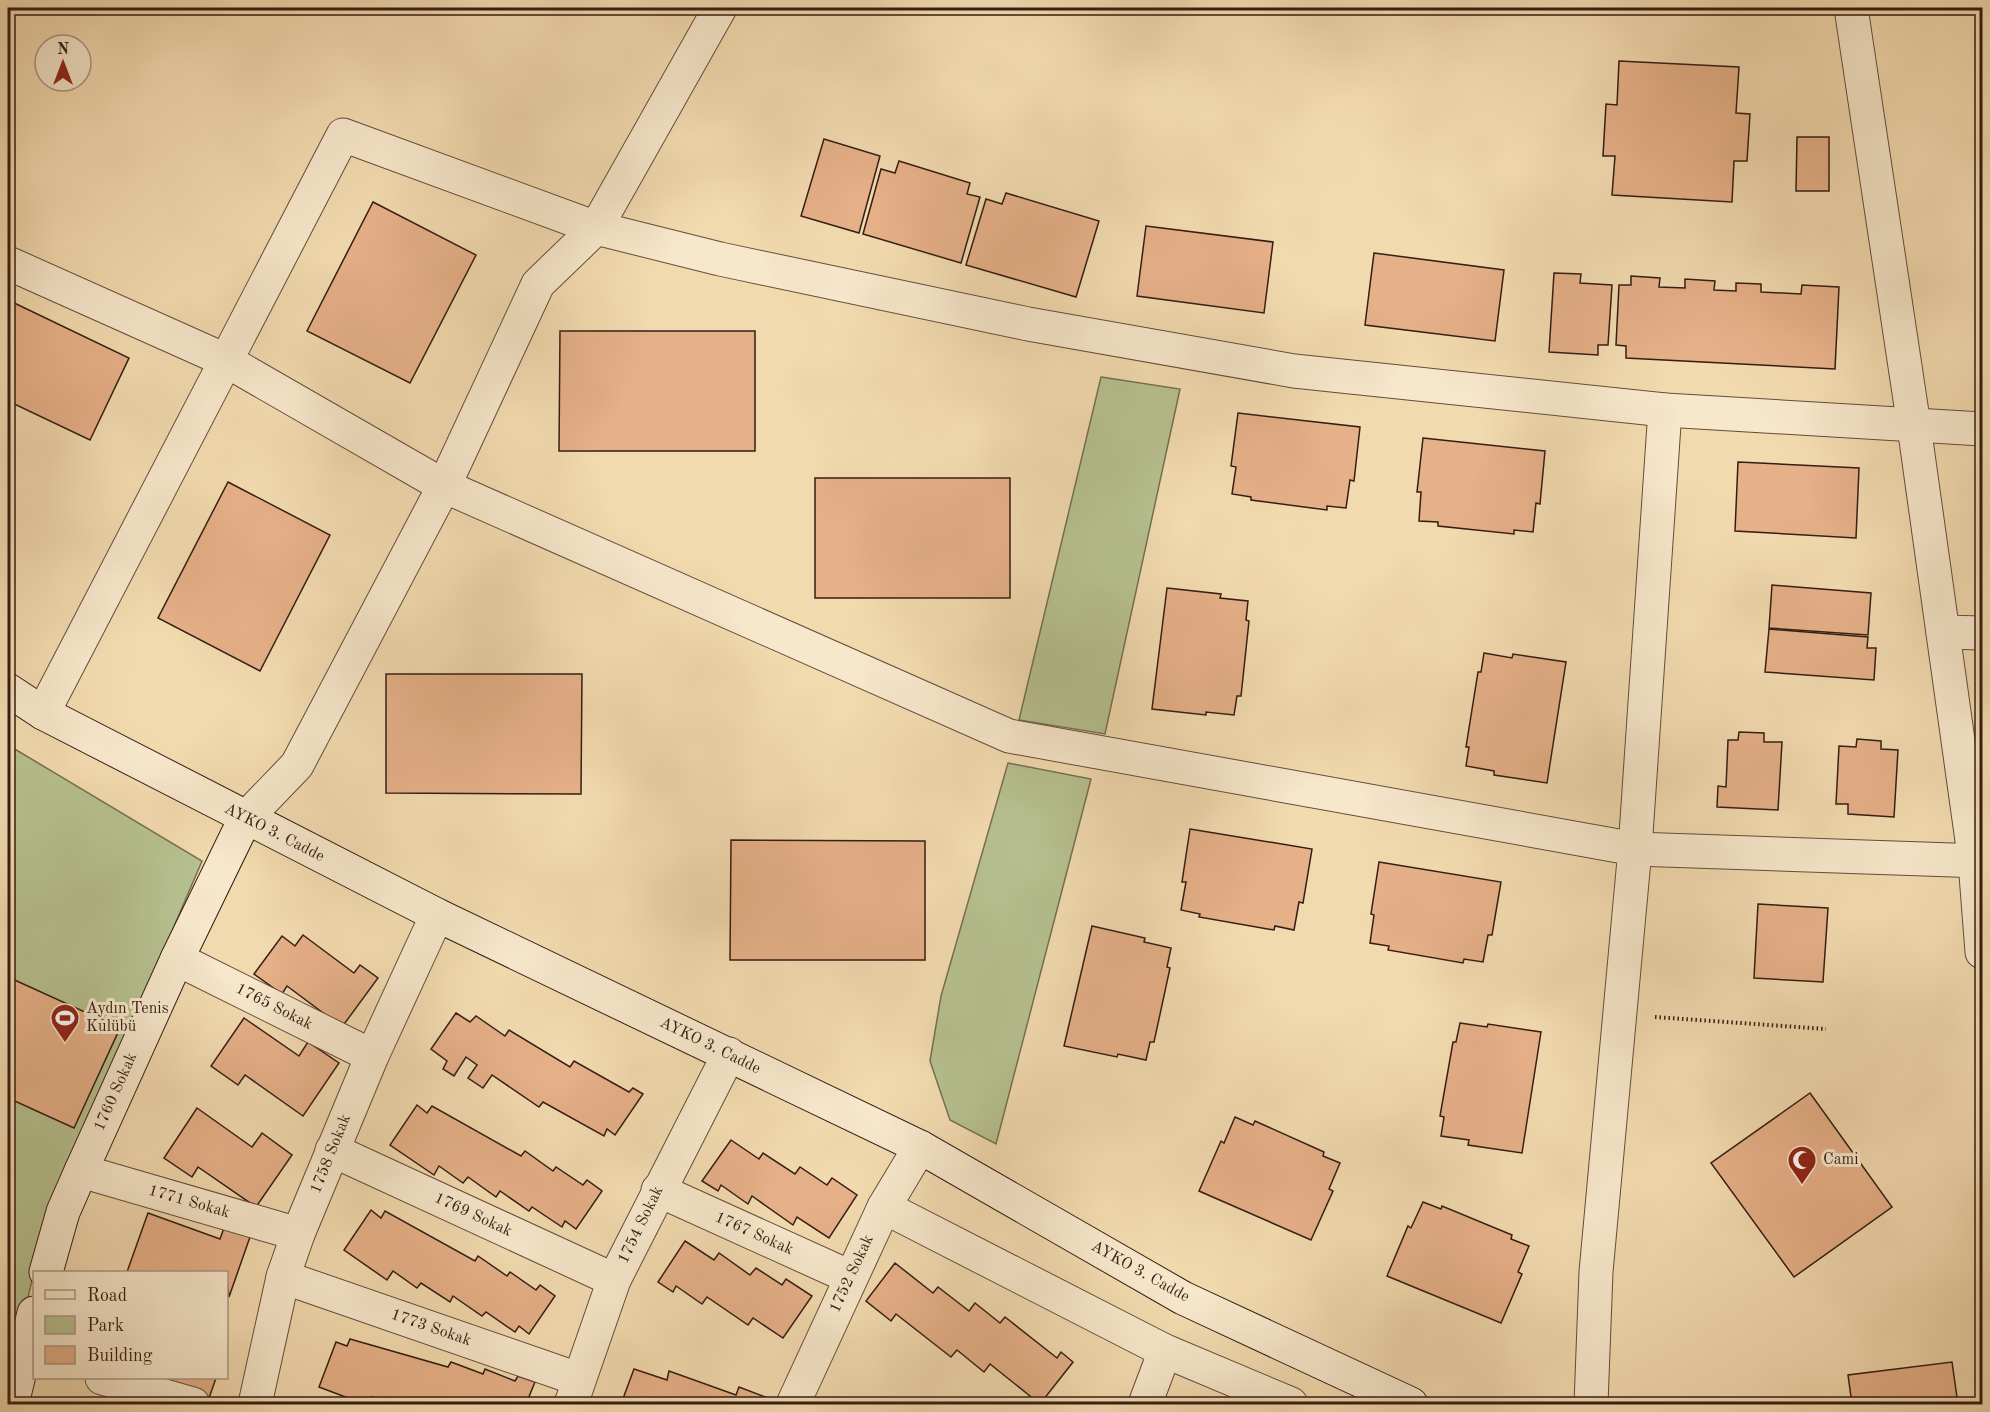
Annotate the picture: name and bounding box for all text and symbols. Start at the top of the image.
north arrow [33,33,93,93]
text: N [57,42,70,58]
street label: AYKO 3. Cadde [221,801,327,865]
street label: 1765 Sokak [233,981,315,1033]
place label: Aydın Tenis Kulübü [86,1001,169,1035]
sports icon: Aydın Tenis Kulübü [49,1002,81,1044]
street label: AYKO 3. Cadde [657,1015,763,1077]
street label: 1760 Sokak [92,1050,140,1134]
street label: 1758 Sokak [308,1112,354,1196]
mosque icon: Cami [1786,1144,1818,1186]
place label: Cami [1823,1152,1859,1168]
street label: 1771 Sokak [146,1183,232,1221]
street label: 1754 Sokak [615,1184,667,1266]
street label: 1769 Sokak [432,1190,514,1240]
street label: 1767 Sokak [712,1210,796,1258]
street label: 1752 Sokak [827,1233,877,1315]
street label: AYKO 3. Cadde [1088,1238,1192,1306]
legend [33,1271,228,1379]
text: Road [87,1287,127,1305]
street label: 1773 Sokak [389,1307,473,1349]
text: Park [87,1317,124,1335]
text: Building [87,1347,153,1365]

